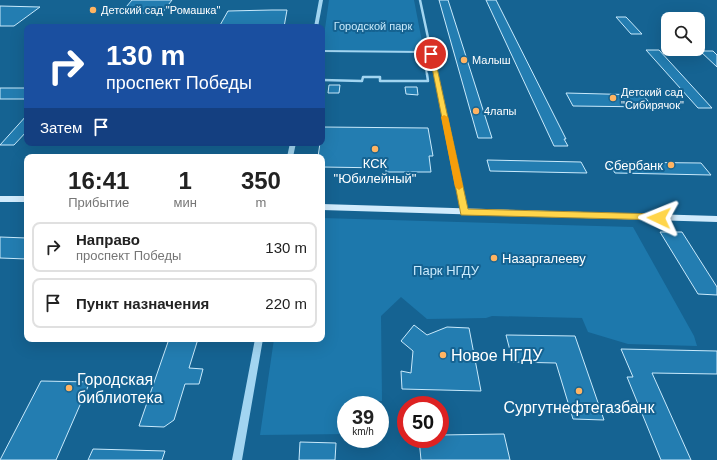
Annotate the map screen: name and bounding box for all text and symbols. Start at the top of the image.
place label: Детский сад "Ромашка" [101,4,220,16]
marker: Детский сад "Ромашка" [88,5,98,15]
map controls [661,12,705,56]
button: search [661,12,705,56]
park label: Городской парк [334,20,412,32]
pin [414,37,448,71]
icon: right [40,40,92,92]
text: 130 m [106,40,185,71]
icon: arrive [420,43,442,65]
place label: Малыш [472,54,511,66]
marker: Малыш [459,55,469,65]
text: проспект Победы [106,73,252,93]
place label: Детский сад "Сибирячок" [621,86,684,111]
marker: Детский сад "Сибирячок" [608,93,618,103]
place label: 4лапы [484,105,517,117]
marker: 4лапы [471,106,481,116]
icon: arrive [90,116,112,138]
text: Затем [40,119,82,136]
marker: КСК "Юбилейный" [370,144,380,154]
place label: КСК "Юбилейный" [334,156,417,186]
place label: Сбербанк [605,158,663,173]
marker: Сбербанк [666,160,676,170]
text: 16:41 [68,167,129,194]
text: 1 [178,167,192,194]
text: 350 [241,167,281,194]
text: Прибытие [68,195,129,210]
text: мин [173,195,197,210]
text: m [255,195,266,210]
position arrow [638,197,680,239]
text: Направо [76,231,140,248]
icon: right [42,236,64,258]
text: 130 m [265,239,307,256]
text: проспект Победы [76,248,181,263]
place label: Назаргалееву [502,251,586,266]
marker: Назаргалееву [489,253,499,263]
park label: Парк НГДУ [413,263,480,278]
icon: arrive [42,292,64,314]
text: Пункт назначения [76,295,209,312]
text: 220 m [265,295,307,312]
place label: Новое НГДУ [451,347,543,364]
marker: Новое НГДУ [438,350,448,360]
place label: Городская библиотека [77,371,163,406]
marker: Городская библиотека [64,383,74,393]
marker: Сургутнефтегазбанк [574,386,584,396]
speed limit sign: 50 [397,396,449,448]
place label: Сургутнефтегазбанк [504,399,655,416]
text: 39 [352,406,374,428]
text: km/h [352,426,374,437]

